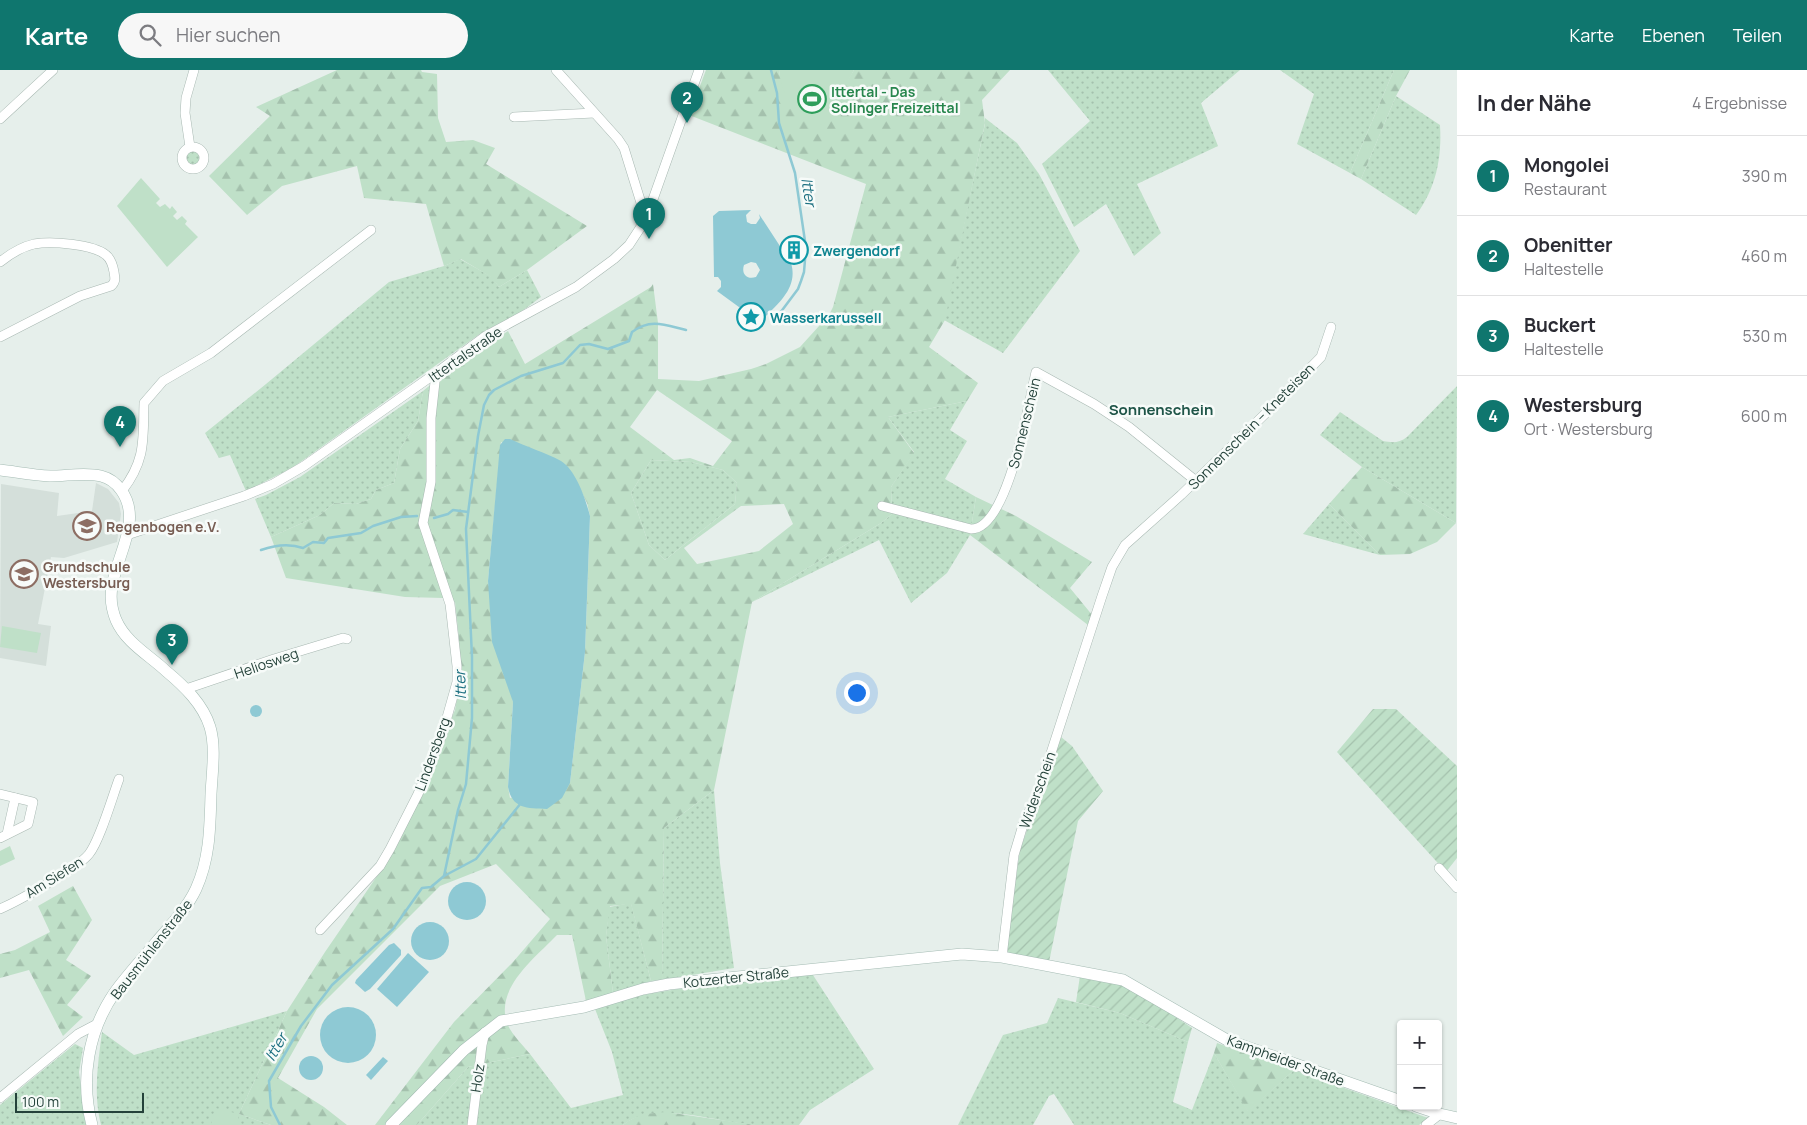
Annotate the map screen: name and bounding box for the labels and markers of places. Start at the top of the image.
pin: 2 [671,82,703,123]
place label: Ittertal - Das Solinger Freizeittal [831,82,959,117]
sports icon: Ittertal - Das Solinger Freizeittal [797,84,827,114]
pin: 1 [633,198,665,239]
building icon: Zwergendorf [779,235,809,265]
place label: Zwergendorf [813,241,900,260]
place icon: Wasserkarussell [736,302,766,332]
place label: Wasserkarussell [770,308,882,327]
pin: 4 [104,406,136,447]
school or university icon: Regenbogen e.V. [72,511,102,541]
place label: Regenbogen e.V. [106,517,220,536]
place label: Grundschule Westersburg [43,557,130,592]
school or university icon: Grundschule Westersburg [9,559,39,589]
pin: 3 [156,624,188,665]

